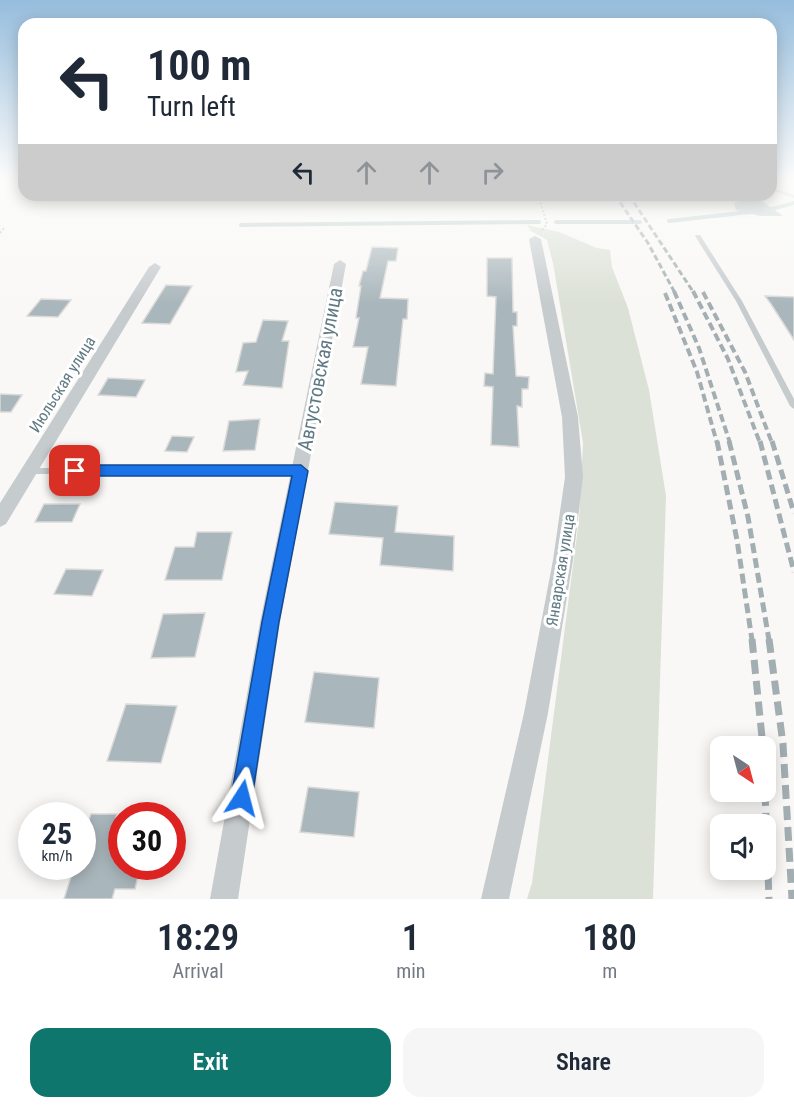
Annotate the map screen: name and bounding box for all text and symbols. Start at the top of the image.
text: 100 m [147,41,252,90]
icon: left [48,42,126,120]
text: Turn left [147,91,236,123]
icon: left [287,156,320,189]
icon: ahead [350,156,383,189]
icon: ahead [413,156,446,189]
icon: right [476,156,509,189]
street label: Августовская улица [292,285,348,453]
street label: Июльская улица [25,333,100,436]
pin [49,445,100,496]
icon: arrive [58,454,91,487]
street label: Январская улица [542,512,579,628]
north arrow [710,736,776,802]
map controls [710,736,776,880]
position arrow [210,766,274,830]
speed limit sign: 30 [108,802,186,880]
button: sound [710,814,776,880]
text: 25 [42,816,72,851]
text: km/h [42,847,72,865]
text: 18:29 [157,917,239,959]
text: 1 [402,917,420,959]
text: 180 [583,917,637,959]
text: Arrival [173,959,224,983]
text: min [396,959,425,983]
text: m [602,959,617,983]
button: Exit [30,1028,391,1097]
button: Share [403,1028,764,1097]

